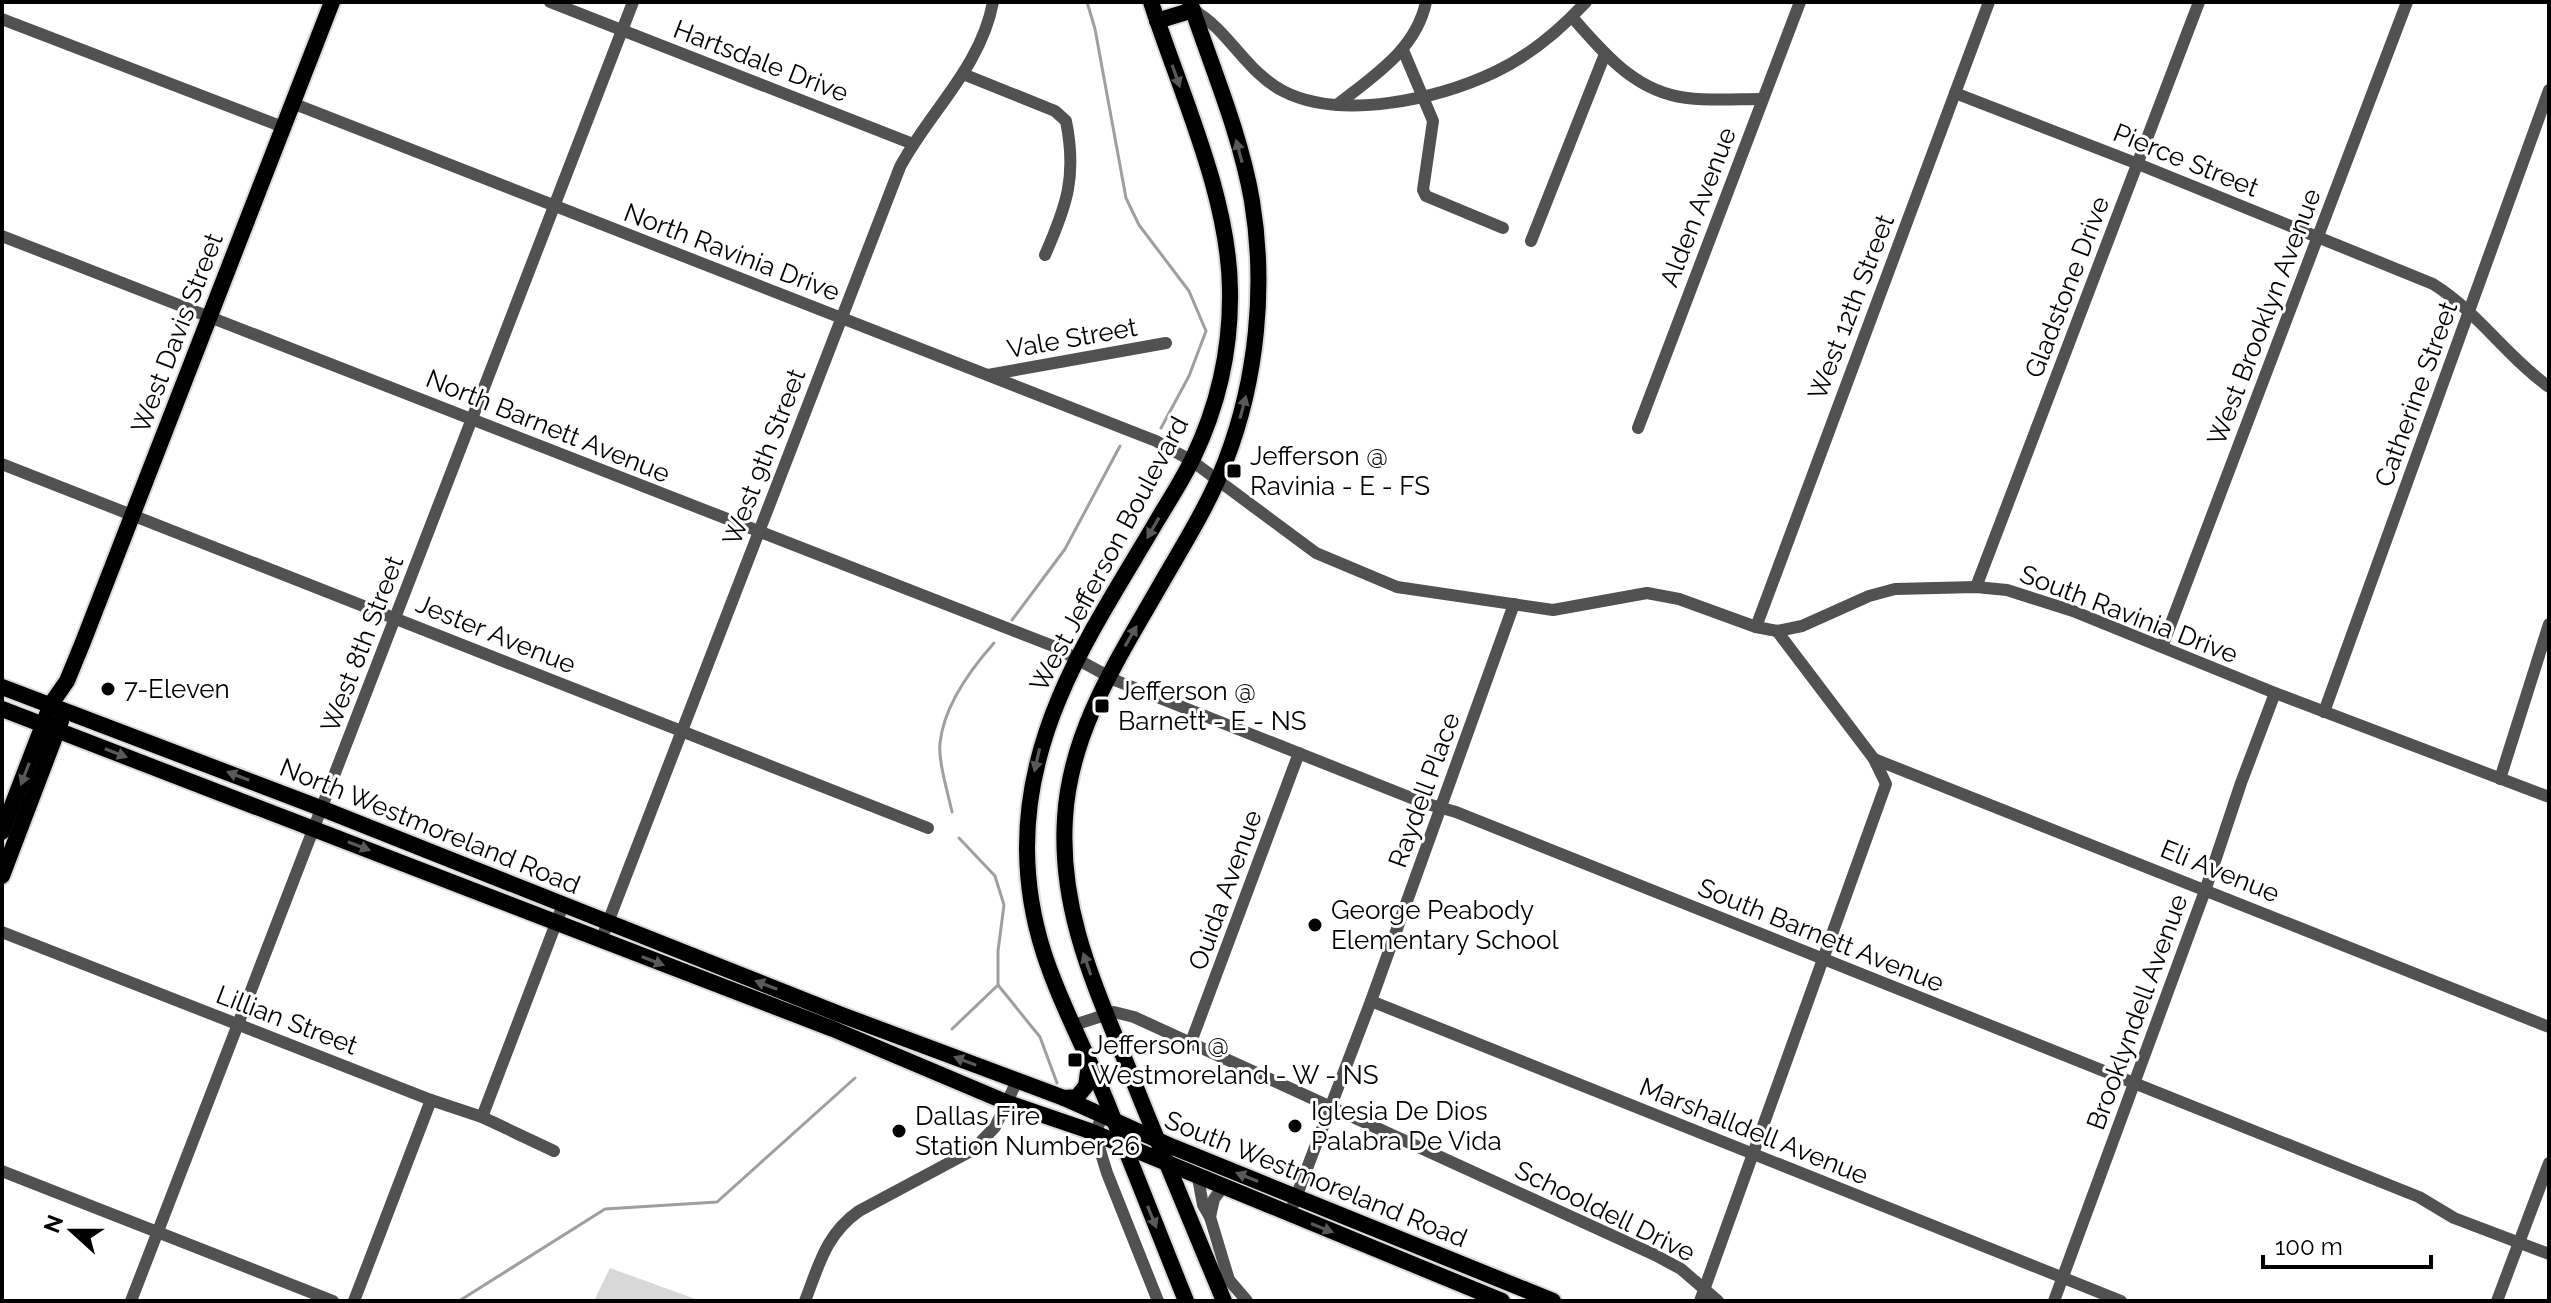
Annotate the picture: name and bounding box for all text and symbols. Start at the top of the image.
street label: Hartsdale Drive [669,14,853,108]
one-way arrow [1170,64,1182,88]
street label: Pierce Street [2109,117,2263,203]
street label: Alden Avenue [1654,123,1742,291]
one-way arrow [1232,138,1245,162]
street label: West Brooklyn Avenue [2201,185,2327,449]
street label: Gladstone Drive [2019,192,2115,382]
street label: North Ravinia Drive [620,197,844,307]
street label: West 12th Street [1802,210,1900,404]
street label: West Davis Street [125,229,229,437]
street label: Catherine Street [2369,297,2464,491]
street label: Vale Street [1005,312,1140,364]
street label: North Barnett Avenue [422,363,674,489]
street label: West 9th Street [717,364,812,549]
one-way arrow [1237,395,1249,420]
street label: West Jefferson Boulevard [1024,411,1194,697]
place label: Jefferson @ Ravinia - E - FS [1250,441,1430,501]
marker: Jefferson @ Ravinia - E - FS [1225,462,1243,480]
one-way arrow [1146,517,1160,539]
street label: West 8th Street [315,551,410,736]
street label: South Ravinia Drive [2016,559,2242,669]
street label: Jester Avenue [412,588,580,680]
one-way arrow [1124,625,1138,647]
place label: 7-Eleven [124,674,230,704]
place label: Jefferson @ Barnett - E - NS [1118,676,1306,736]
marker: 7-Eleven [99,680,117,698]
marker: Jefferson @ Barnett - E - NS [1093,697,1111,715]
street label: Raydell Place [1382,709,1466,871]
one-way arrow [104,746,128,759]
one-way arrow [1030,747,1043,772]
street label: North Westmoreland Road [276,752,584,900]
one-way arrow [18,762,31,786]
one-way arrow [226,769,250,782]
street label: Ouida Avenue [1182,806,1268,974]
street label: Eli Avenue [2156,834,2284,908]
one-way arrow [347,840,371,853]
street label: South Barnett Avenue [1694,872,1948,998]
street label: Brooklyndell Avenue [2080,890,2194,1134]
place label: George Peabody Elementary School [1331,895,1560,955]
marker: George Peabody Elementary School [1306,916,1324,934]
one-way arrow [1080,952,1092,976]
one-way arrow [641,955,665,968]
street label: Lillian Street [212,979,362,1061]
one-way arrow [754,979,778,992]
place label: Jefferson @ Westmoreland - W - NS [1091,1030,1379,1090]
marker: Jefferson @ Westmoreland - W - NS [1066,1051,1084,1069]
one-way arrow [953,1054,977,1067]
street label: Marshalldell Avenue [1635,1071,1873,1191]
place label: Iglesia De Dios Palabra De Vida [1311,1096,1502,1156]
place label: Dallas Fire Station Number 26 [915,1101,1140,1161]
street label: South Westmoreland Road [1161,1105,1471,1253]
marker: Iglesia De Dios Palabra De Vida [1286,1117,1304,1135]
marker: Dallas Fire Station Number 26 [890,1122,908,1140]
street label: Schooldell Drive [1510,1154,1700,1268]
one-way arrow [1235,1170,1259,1183]
north arrow [32,1191,112,1271]
one-way arrow [1145,1205,1158,1229]
text: N [38,1211,68,1236]
scale bar [2263,1219,2431,1269]
one-way arrow [1310,1222,1334,1235]
text: 100 m [2275,1232,2343,1261]

